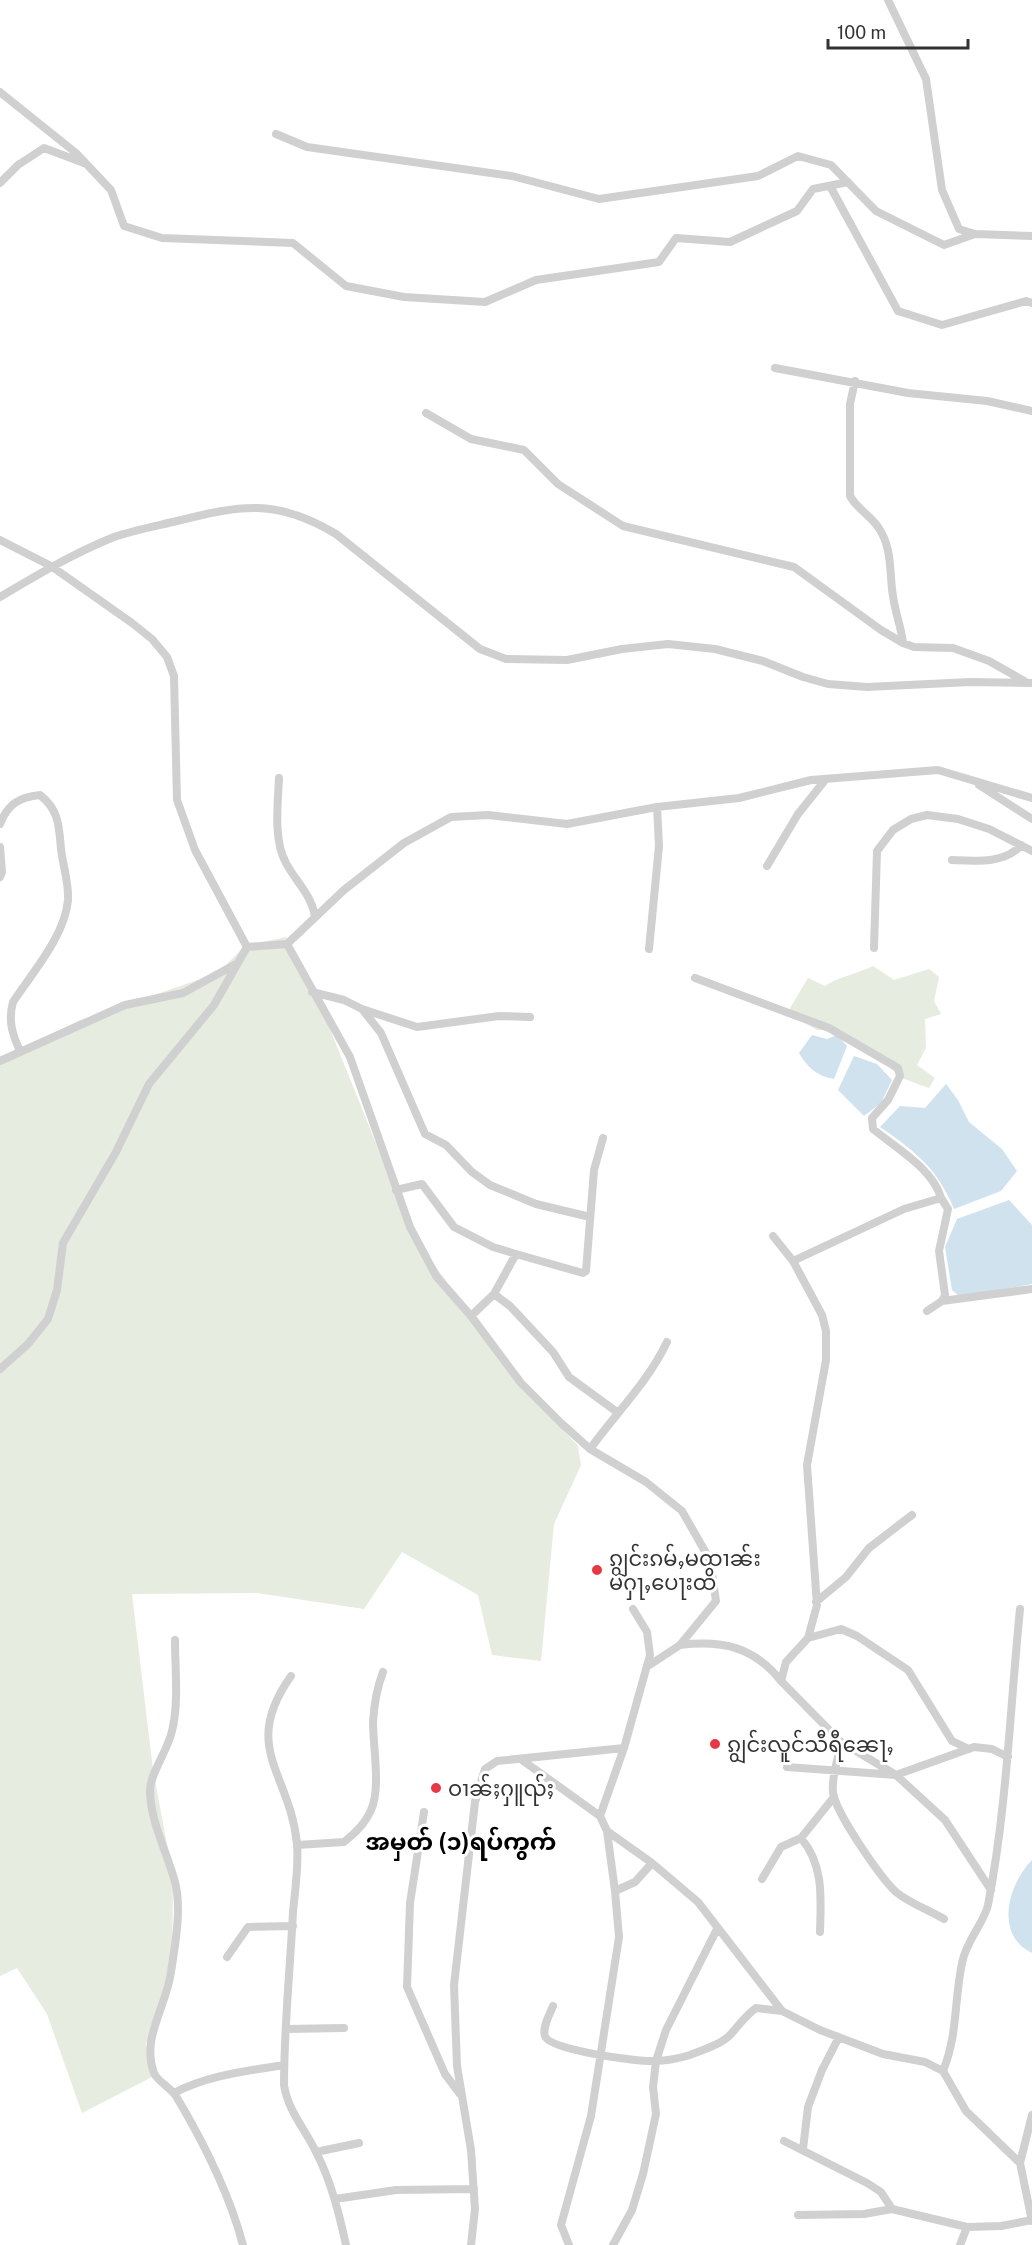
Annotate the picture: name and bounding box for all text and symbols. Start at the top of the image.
scale bar [828,12,968,50]
text: 100 m [837,22,886,43]
place label: ၵျွင်းၵမ်ႇမထၢၼ်း မႁႃႇပေႃးထိ [609,1543,761,1600]
marker: ၵျွင်းၵမ်ႇမထၢၼ်း မႁႃႇပေႃးထိ [590,1563,604,1577]
place label: ၵျွင်းလူင်သီရီၼေႃႇ [727,1729,894,1764]
marker: ၵျွင်းလူင်သီရီၼေႃႇ [708,1737,722,1751]
place label: ဝၢၼ်ႈႁူၺ်ႈ [448,1773,554,1806]
marker: ဝၢၼ်ႈႁူၺ်ႈ [429,1781,443,1795]
district label: အမှတ် (၁)ရပ်ကွက် [366,1826,556,1861]

